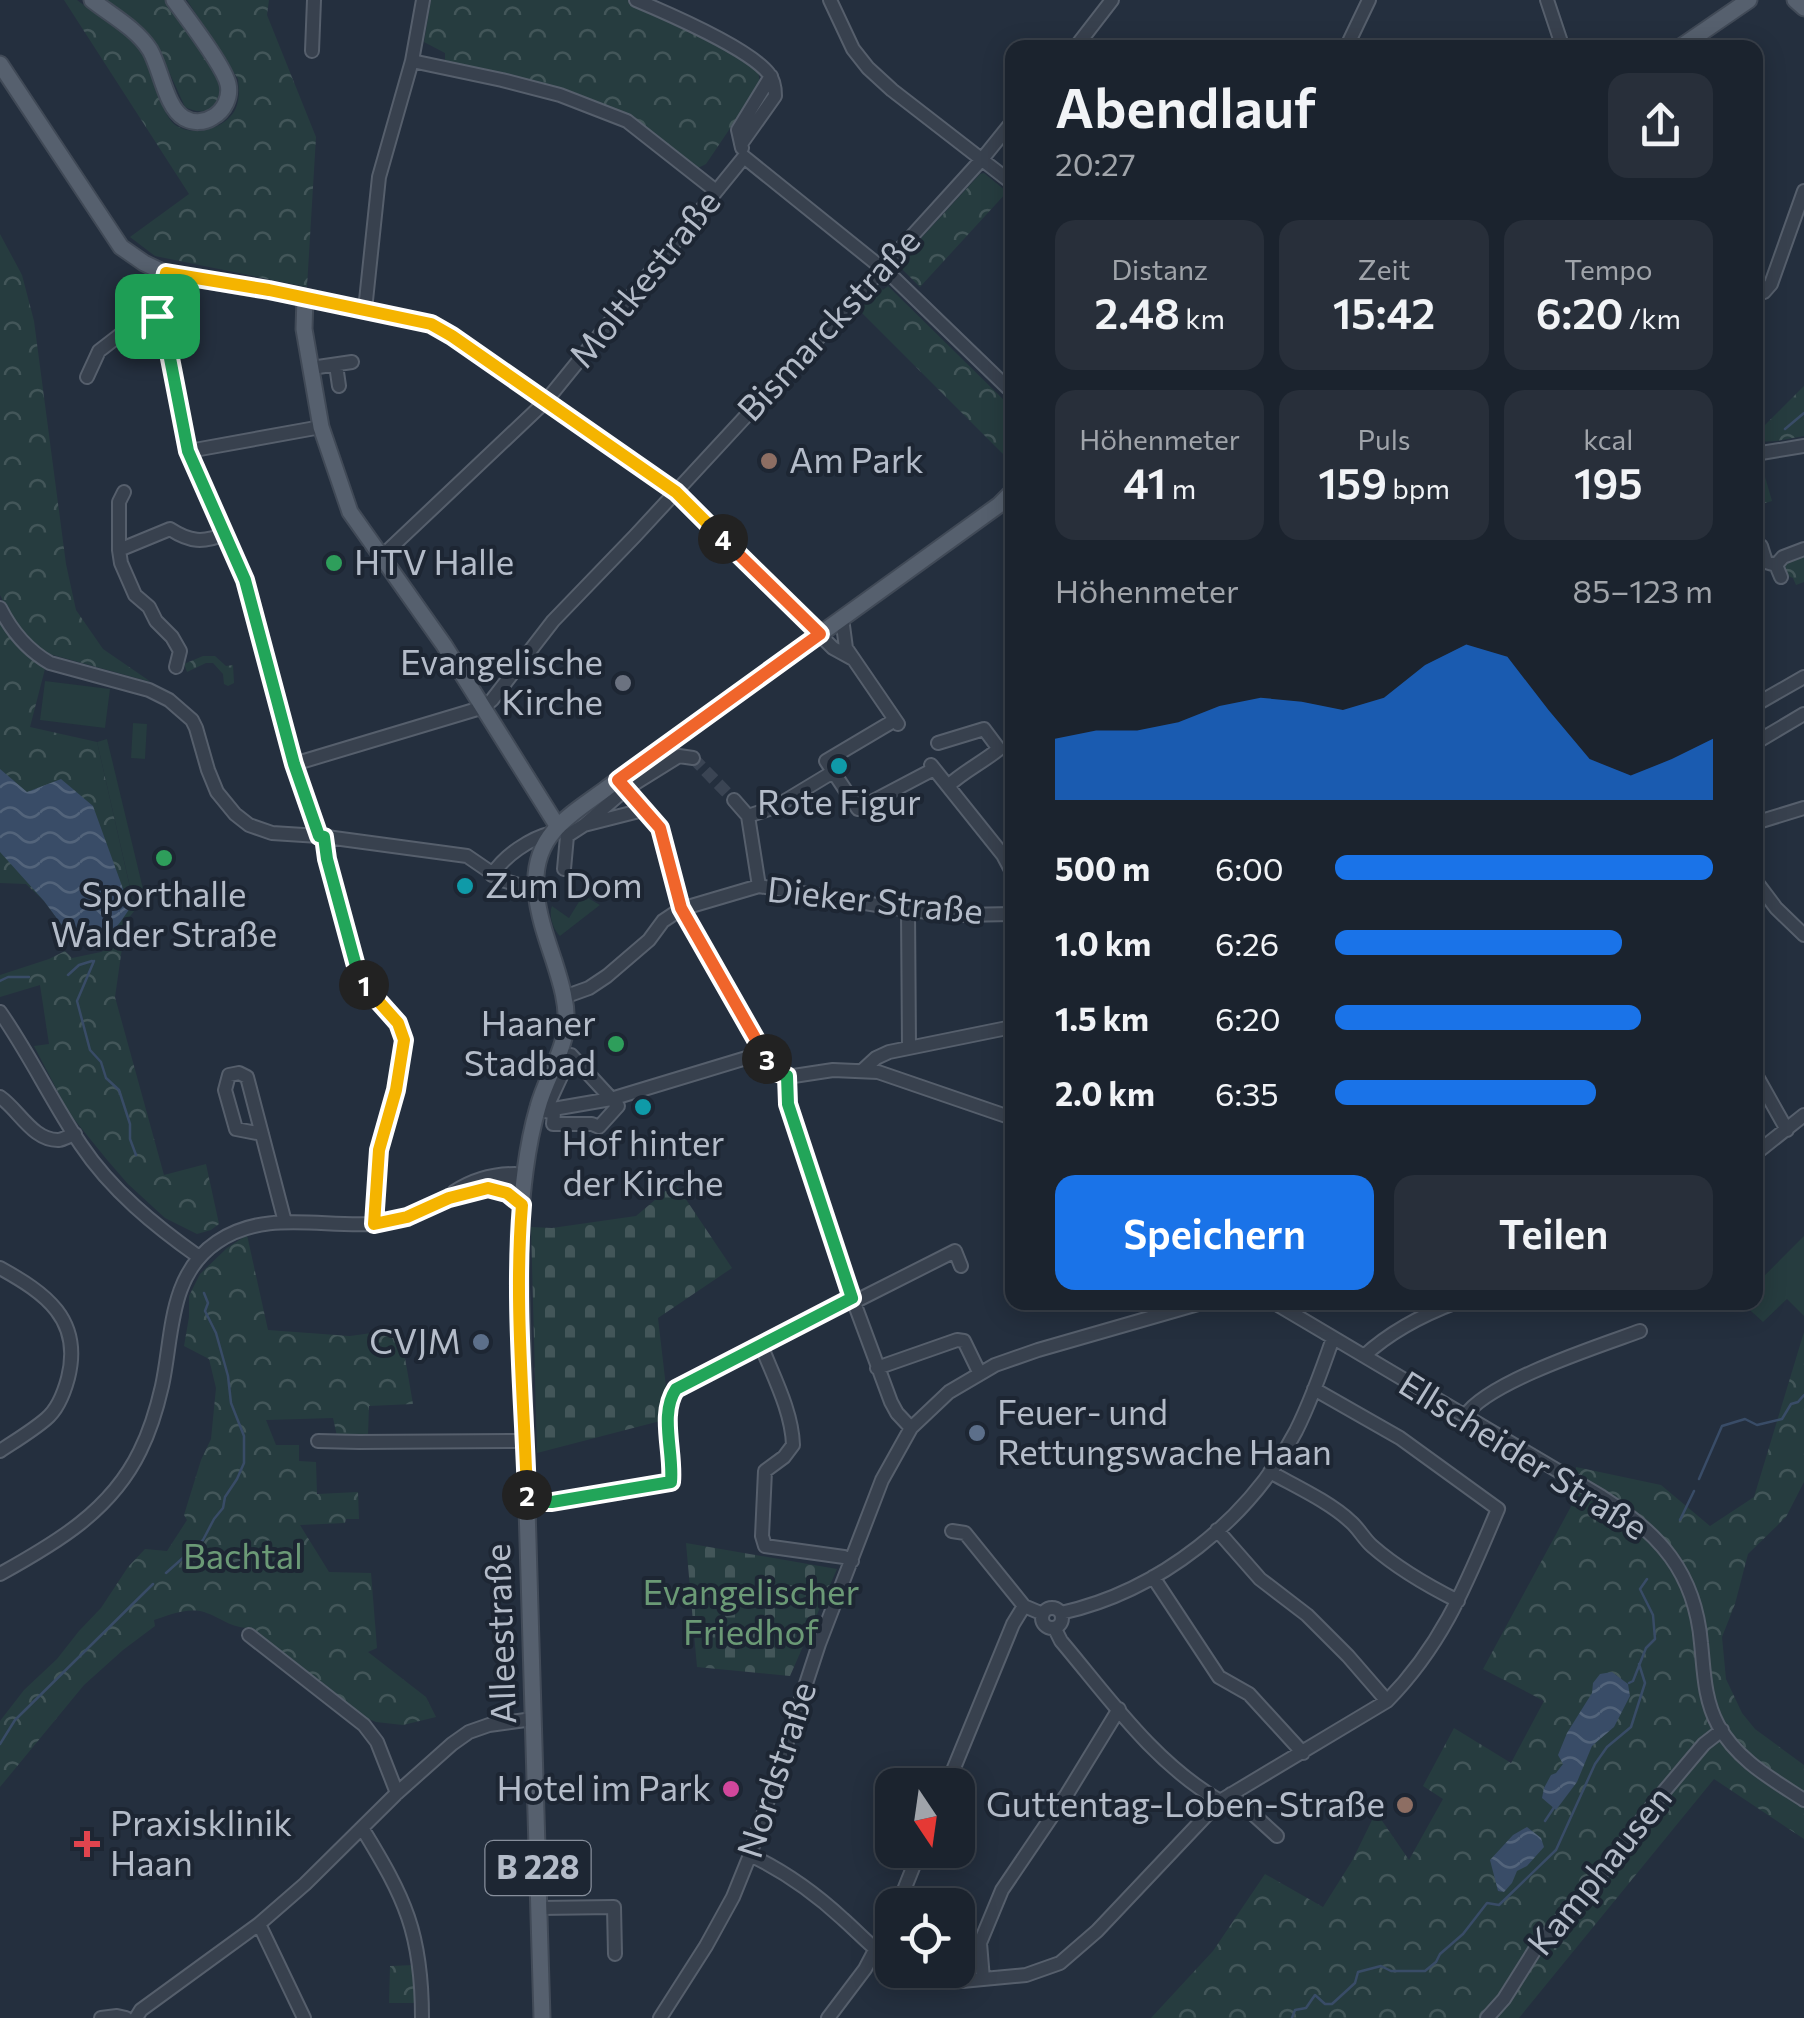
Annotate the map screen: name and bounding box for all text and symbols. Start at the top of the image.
text: Abendlauf [1055,72,1316,139]
button: share [1608,73,1713,178]
text: 20:27 [1055,143,1136,183]
street label: Moltkestraße [558,180,728,375]
street label: Bismarckstraße [727,218,927,429]
text: Distanz [1111,252,1208,286]
text: Zeit [1358,252,1410,286]
text: Tempo [1564,252,1652,286]
pin [115,274,200,359]
text: 2.48 [1094,286,1180,338]
text: 15:42 [1333,286,1435,338]
text: 6:20 [1536,286,1623,338]
icon: arrive [130,289,185,344]
text: km [1180,301,1225,335]
text: /km [1623,301,1681,335]
text: Höhenmeter [1079,422,1240,456]
text: Puls [1357,422,1411,456]
text: kcal [1583,422,1633,456]
place label: Am Park [789,437,924,480]
marker: Am Park [758,450,780,472]
text: 41 [1123,456,1166,508]
text: 159 [1318,456,1387,508]
text: 195 [1574,456,1643,508]
text: m [1166,471,1196,505]
text: bpm [1387,471,1450,505]
pin: 4 [698,514,748,564]
text: 4 [714,522,732,556]
place label: HTV Halle [354,539,514,582]
marker: HTV Halle [323,552,345,574]
text: Höhenmeter [1055,570,1239,610]
text: 85–123 m [1573,570,1713,610]
place label: Evangelische Kirche [400,639,603,722]
marker: Evangelische Kirche [612,672,634,694]
marker: Rote Figur [828,755,850,777]
place label: Rote Figur [757,779,921,822]
marker: Sporthalle Walder Straße [153,847,175,869]
text: 500 m [1055,848,1150,888]
text: 6:00 [1215,848,1284,888]
place label: Zum Dom [485,862,643,905]
street label: Dieker Straße [765,866,985,931]
place label: Sporthalle Walder Straße [51,871,277,954]
marker: Zum Dom [454,875,476,897]
text: 1.0 km [1055,923,1151,963]
text: 6:26 [1215,923,1279,963]
pin: 1 [339,960,389,1010]
text: 1 [358,968,370,1002]
text: 1.5 km [1055,998,1149,1038]
text: 6:20 [1215,998,1281,1038]
place label: Haaner Stadbad [464,1000,596,1083]
marker: Haaner Stadbad [605,1033,627,1055]
pin: 3 [742,1034,792,1084]
text: 3 [759,1042,775,1076]
text: 2.0 km [1055,1073,1155,1113]
text: 6:35 [1215,1073,1279,1113]
marker: Hof hinter der Kirche [632,1096,654,1118]
place label: Hof hinter der Kirche [561,1120,725,1203]
button: Speichern [1055,1175,1374,1290]
button: Teilen [1394,1175,1713,1290]
place label: CVJM [369,1318,461,1361]
marker: CVJM [470,1331,492,1353]
street label: Ellscheider Straße [1392,1360,1656,1548]
place label: Feuer- und Rettungswache Haan [997,1389,1332,1472]
marker: Feuer- und Rettungswache Haan [966,1422,988,1444]
pin: 2 [502,1470,552,1520]
text: 2 [519,1478,535,1512]
park label: Bachtal [183,1533,303,1576]
street label: Alleestraße [474,1543,523,1725]
park label: Evangelischer Friedhof [643,1569,859,1652]
street label: Nordstraße [726,1676,823,1863]
place label: Hotel im Park [497,1765,711,1808]
north arrow [875,1768,975,1868]
map controls [875,1768,975,1988]
street label: Kamphausen [1517,1776,1679,1963]
marker: Hotel im Park [720,1778,742,1800]
place label: Guttentag-Loben-Straße [986,1781,1385,1824]
marker: Guttentag-Loben-Straße [1394,1794,1416,1816]
place label: Praxisklinik Haan [110,1800,292,1883]
marker: Praxisklinik Haan [74,1831,100,1857]
road number: B 228 [486,1841,590,1895]
button: locate [875,1888,975,1988]

